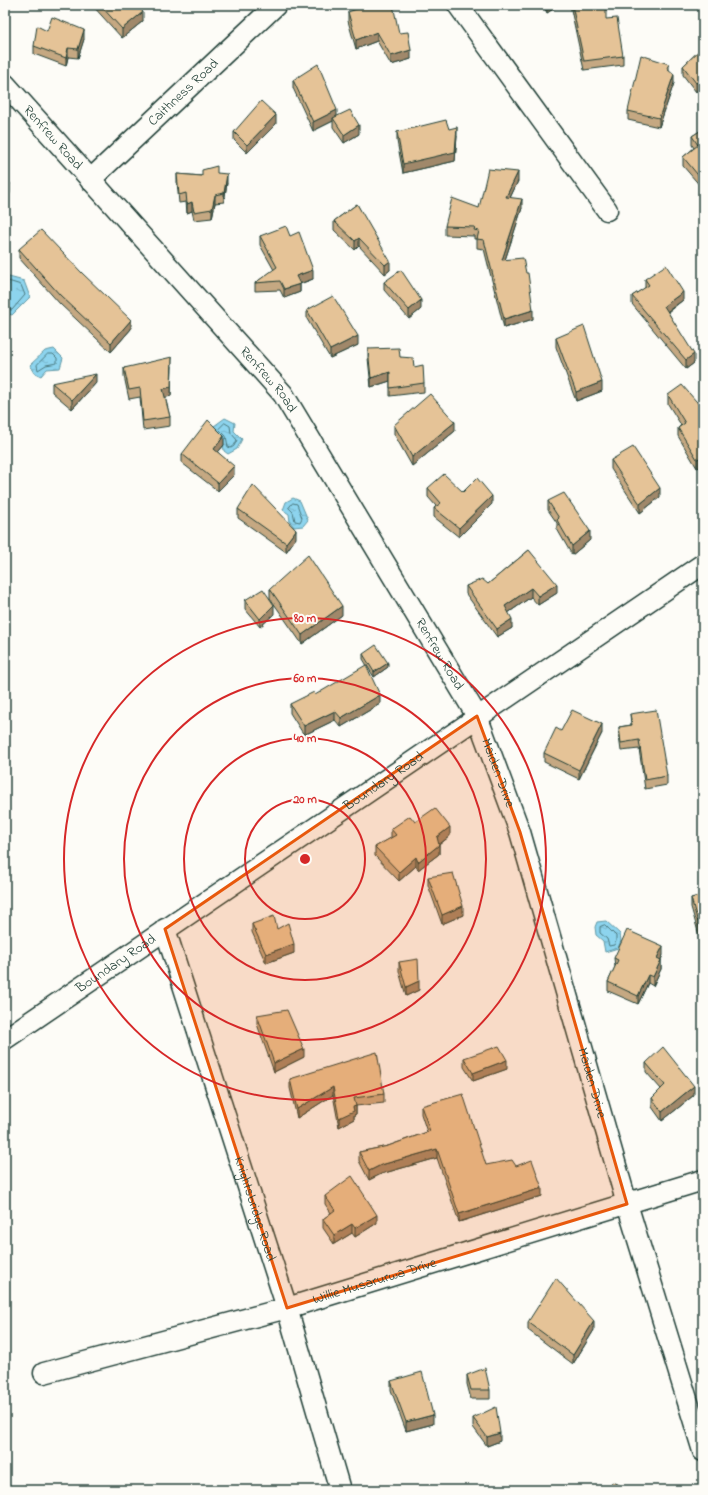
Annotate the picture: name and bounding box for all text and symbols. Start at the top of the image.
street label: Caithness Road [143,54,224,131]
street label: Renfrew Road [18,101,88,175]
street label: Renfrew Road [235,342,302,417]
text: 80 m [293,610,317,628]
street label: Renfrew Road [410,614,470,694]
text: 60 m [293,670,317,688]
text: 40 m [293,730,317,748]
street label: Maiden Drive [476,735,521,811]
street label: Boundary Road [338,746,428,817]
text: 20 m [292,791,317,809]
centre of rings [298,852,312,866]
street label: Boundary Road [71,929,160,999]
street label: Maiden Drive [572,1045,612,1121]
street label: Knightsbridge Road [228,1154,282,1264]
street label: Willie Musarurwa Drive [310,1252,440,1310]

